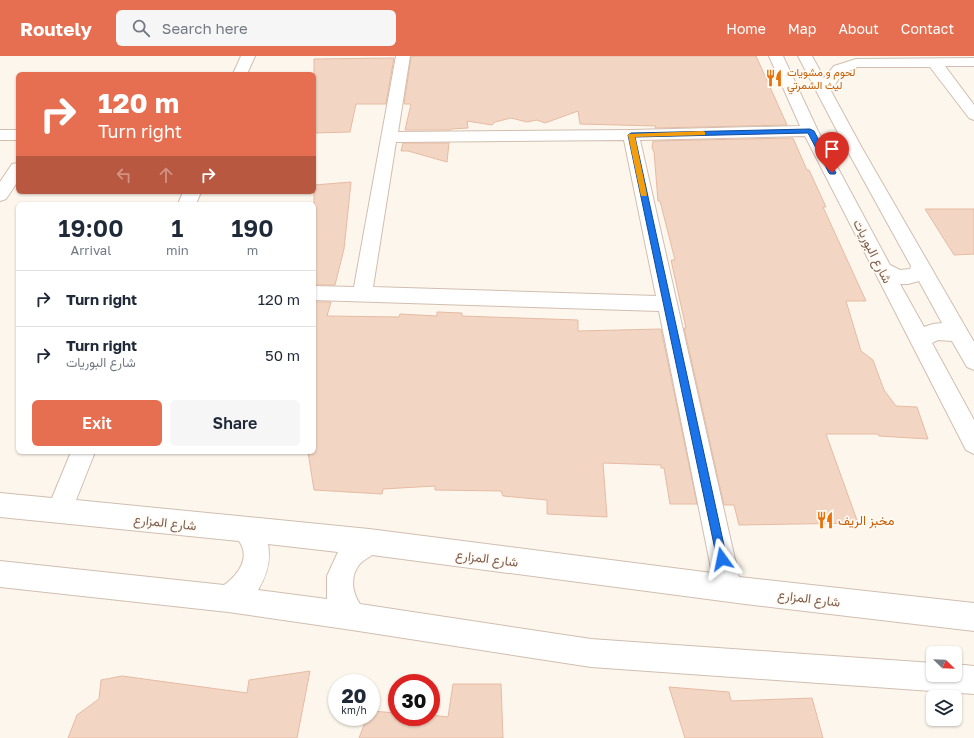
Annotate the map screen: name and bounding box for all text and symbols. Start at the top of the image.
search box [116,10,396,46]
text: Routely [20,17,92,40]
icon: search [130,17,152,39]
text: Search here [162,19,248,37]
text: Home [726,20,766,37]
text: Map [788,20,816,37]
text: About [838,20,879,37]
text: Contact [901,20,954,37]
place label: لحوم و مشويات ليث الشمرتي [787,65,855,95]
restaurant icon: لحوم و مشويات ليث الشمرتي [764,68,784,88]
text: 120 m [98,86,179,119]
icon: right [32,88,84,140]
text: Turn right [98,120,182,142]
pin [815,132,849,173]
icon: arrive [821,138,843,160]
icon: left [113,164,135,186]
icon: ahead [155,164,177,186]
icon: right [197,164,219,186]
text: 19:00 [58,213,124,242]
text: 1 [171,213,183,242]
text: 190 [231,213,274,242]
street label: شارع البوريات [848,216,896,287]
text: Arrival [71,242,111,258]
text: min [166,242,189,258]
text: m [247,242,258,258]
icon: right [32,288,54,310]
text: Turn right [66,290,137,308]
text: 120 m [258,290,300,308]
text: Turn right [66,336,137,354]
icon: right [32,344,54,366]
text: 50 m [265,346,300,364]
text: شارع البوريات [66,354,136,370]
button: Exit [32,400,162,446]
button: Share [170,400,300,446]
restaurant icon: مخبز الريف [815,510,835,530]
street label: شارع المزارع [133,511,197,535]
place label: مخبز الريف [838,512,895,529]
position arrow [701,538,743,580]
street label: شارع المزارع [454,546,519,572]
street label: شارع المزارع [776,586,841,612]
north arrow [926,646,962,682]
map controls [926,646,962,726]
speed limit sign: 30 [388,674,440,726]
text: 20 [341,683,367,707]
button: layers [926,690,962,726]
text: km/h [341,704,367,716]

